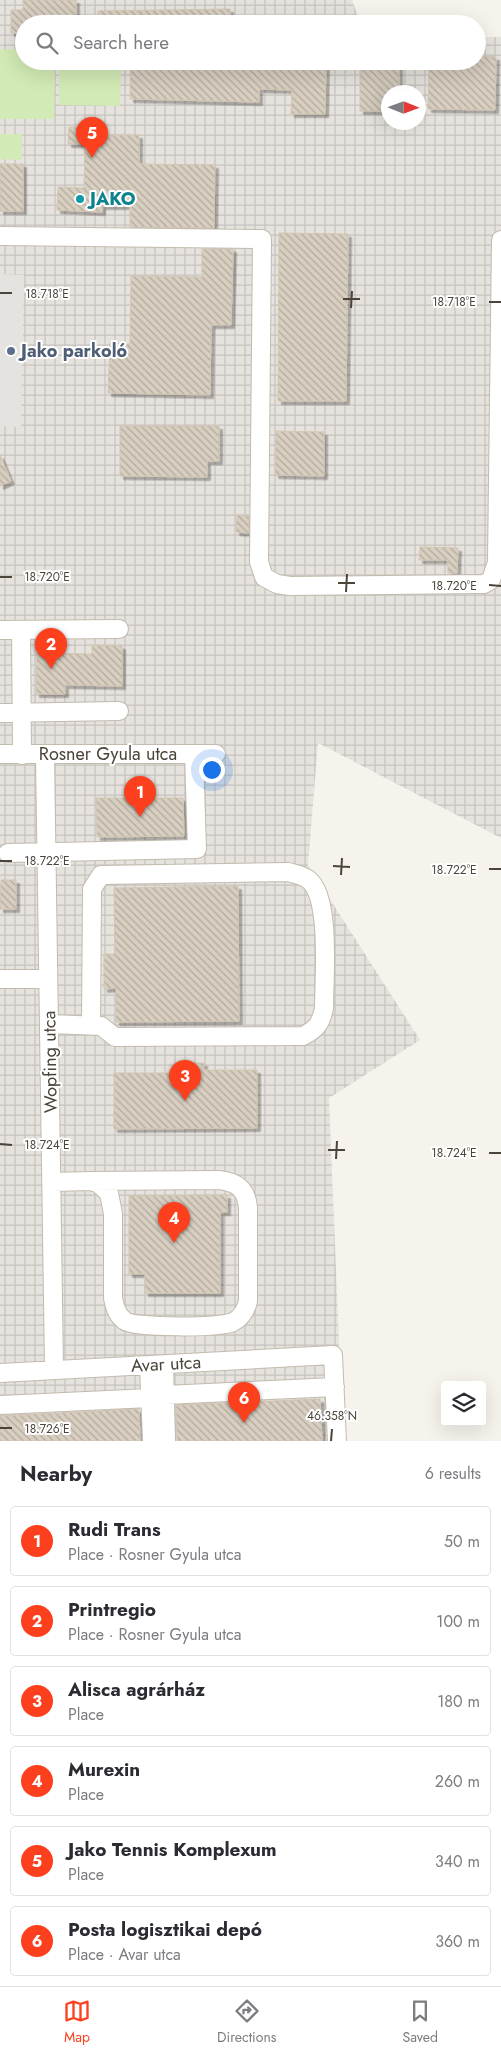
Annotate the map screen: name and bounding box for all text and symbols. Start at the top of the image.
search box [15,15,486,70]
icon: search [33,29,61,57]
text: Search here [73,29,169,56]
north arrow [381,85,426,130]
pin: 5 [76,117,108,158]
place label: JAKO [87,186,136,212]
marker: JAKO [74,193,86,205]
text: 18.718°E [25,285,69,303]
text: 18.718°E [432,293,476,311]
place label: Jako parkoló [18,338,128,364]
marker: Jako parkoló [5,345,17,357]
text: 18.720°E [24,568,70,586]
text: 18.720°E [431,577,477,595]
pin: 2 [35,628,67,669]
street label: Rosner Gyula utca [39,741,177,767]
your location [199,757,225,783]
pin: 1 [124,776,156,817]
text: 18.722°E [24,852,70,870]
text: 18.722°E [431,861,477,879]
street label: Wopfing utca [36,1011,64,1113]
pin: 3 [169,1060,201,1101]
text: 18.724°E [24,1136,70,1154]
text: 18.724°E [431,1144,477,1162]
pin: 4 [158,1202,190,1243]
street label: Avar utca [130,1349,202,1379]
map controls [441,1381,486,1426]
button: layers [441,1381,486,1426]
pin: 6 [228,1382,260,1423]
text: 46.358°N [307,1407,357,1425]
text: 18.726°E [24,1420,70,1438]
text: Nearby [20,1459,92,1489]
text: 6 results [425,1462,481,1485]
text: Rudi Trans [68,1516,161,1543]
text: 1 [33,1530,41,1553]
text: 50 m [444,1530,480,1553]
text: Place · Rosner Gyula utca [68,1543,241,1566]
text: Printregio [68,1596,156,1623]
text: 2 [32,1610,42,1633]
text: 100 m [436,1610,480,1633]
text: Place · Rosner Gyula utca [68,1623,241,1646]
text: Alisca agrárház [68,1676,205,1703]
text: 3 [32,1690,42,1713]
text: 180 m [437,1690,480,1713]
text: Place [68,1703,104,1726]
text: Murexin [68,1756,140,1783]
text: 4 [31,1770,43,1793]
text: 260 m [435,1770,480,1793]
text: Place [68,1783,104,1806]
text: Jako Tennis Komplexum [68,1836,277,1863]
text: 5 [32,1850,42,1873]
text: 340 m [435,1850,480,1873]
text: Place [68,1863,104,1886]
text: Posta logisztikai depó [68,1916,262,1943]
text: 6 [32,1930,42,1953]
text: 360 m [435,1930,480,1953]
text: Place · Avar utca [68,1943,181,1966]
tab: Map [63,1997,91,2047]
tab: Directions [217,1997,276,2047]
tab: Saved [402,1997,438,2047]

